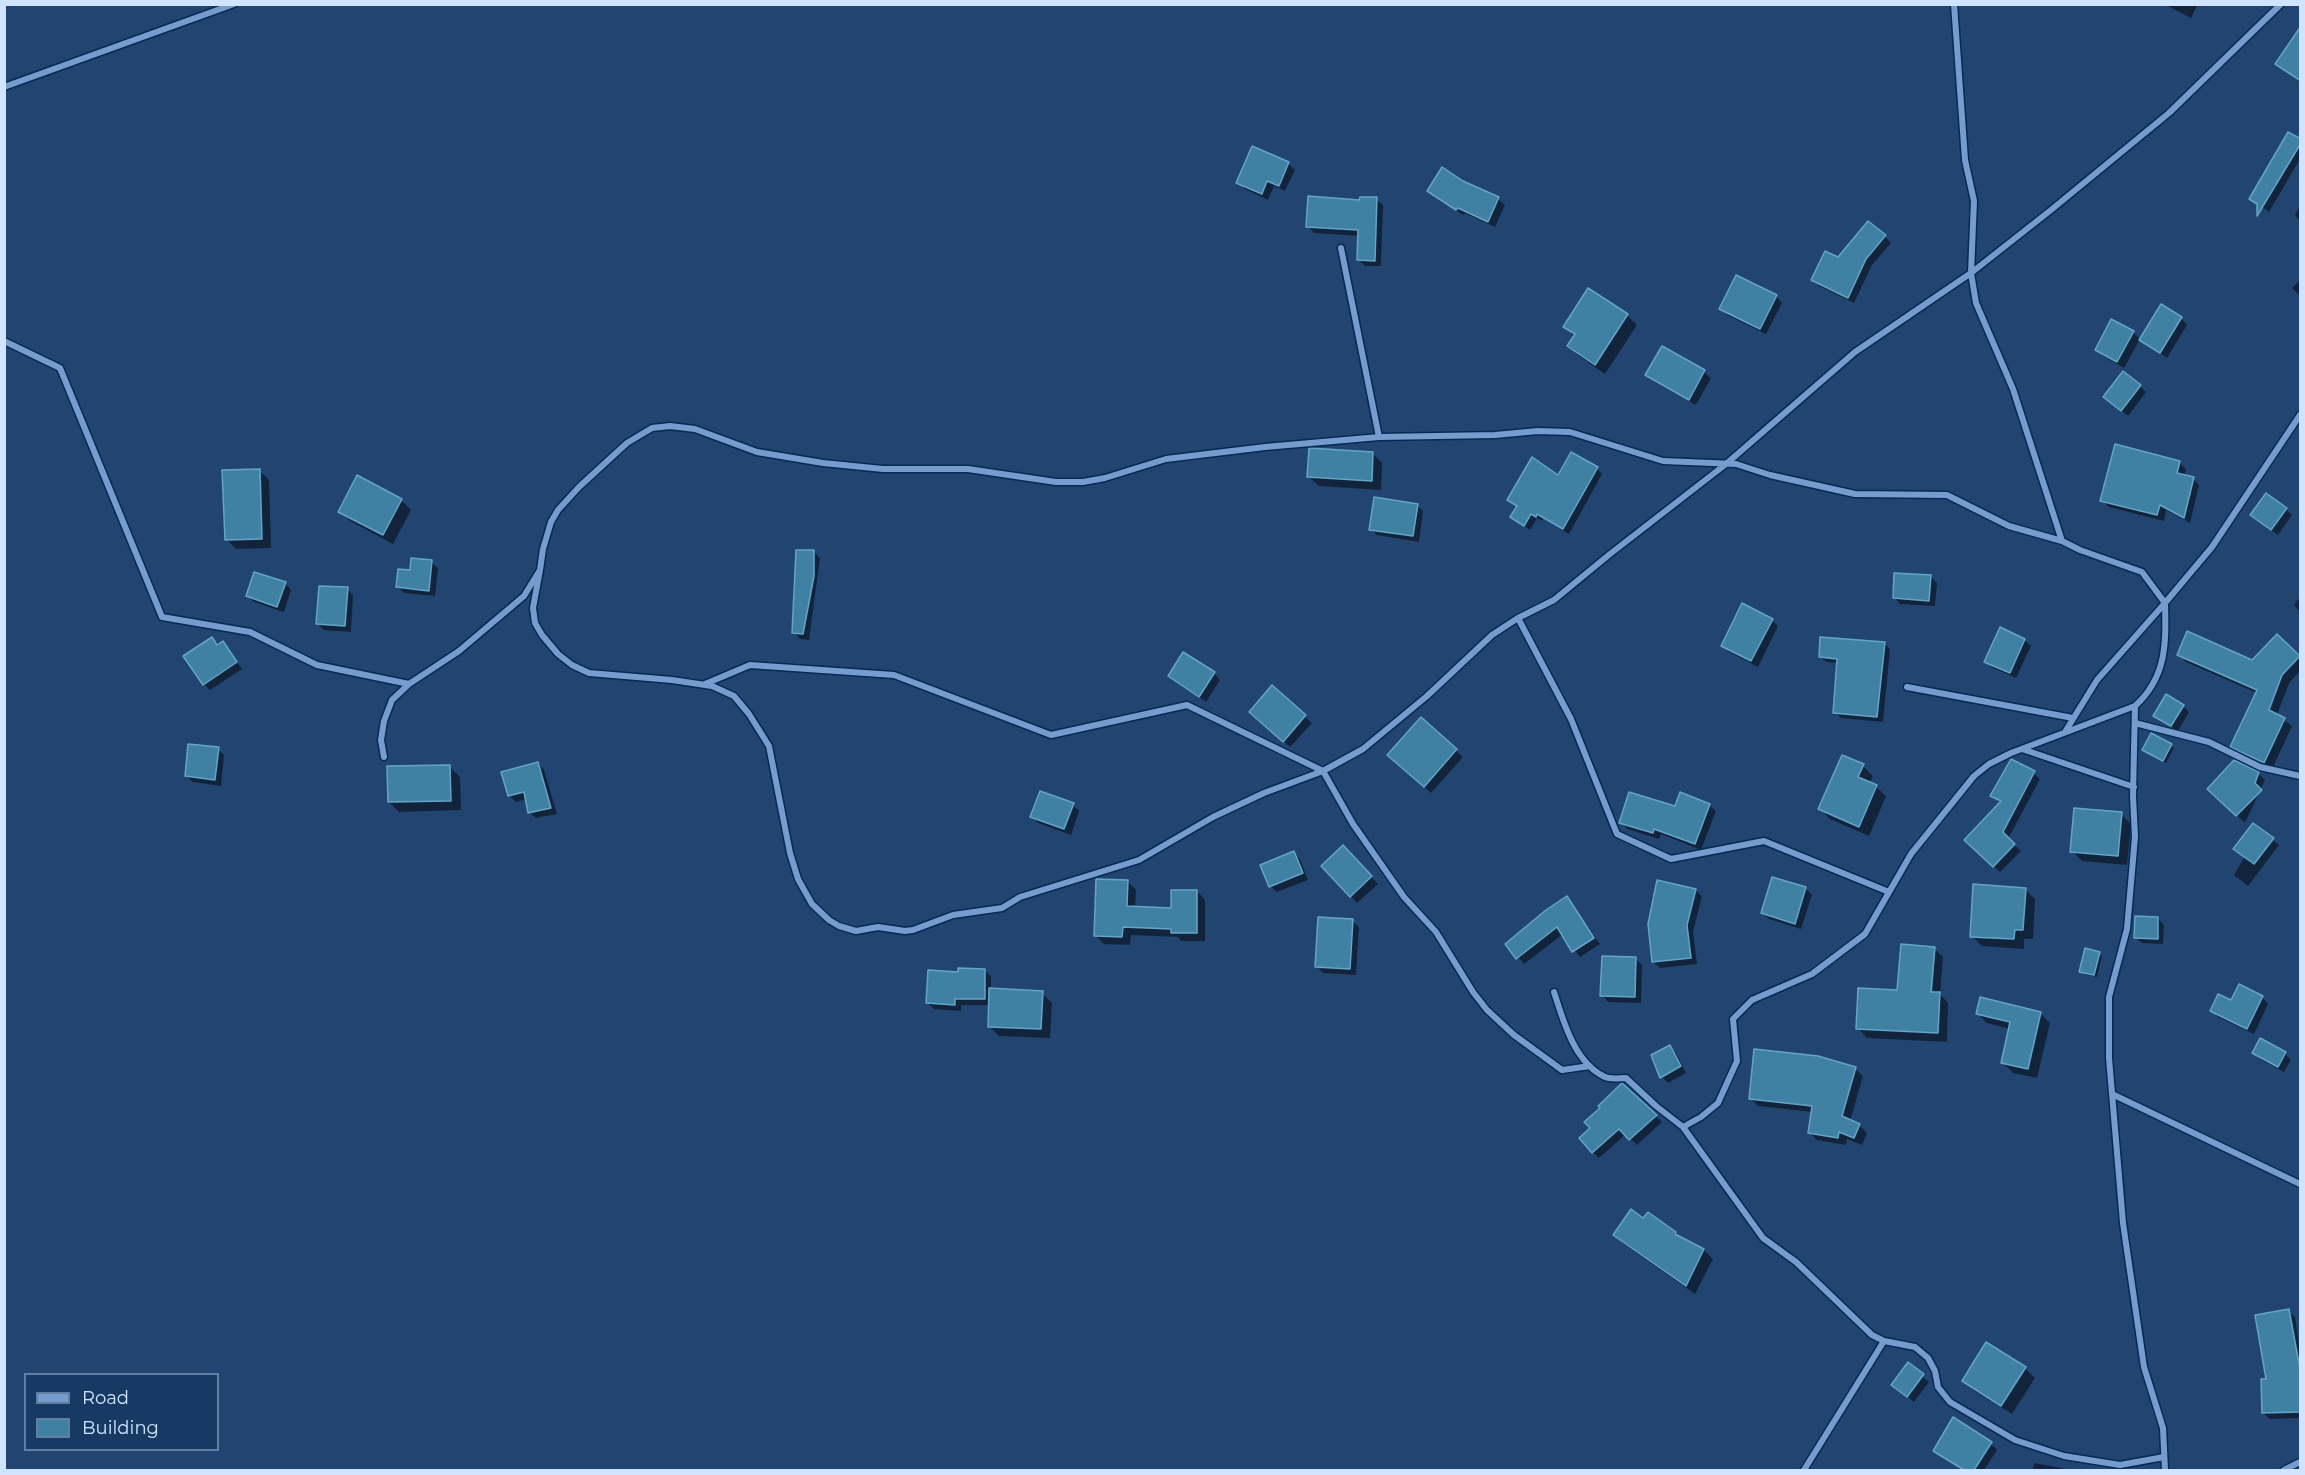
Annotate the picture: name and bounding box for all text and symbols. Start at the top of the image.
legend [24,1373,219,1451]
text: Road [82,1387,129,1409]
text: Building [82,1417,159,1439]

